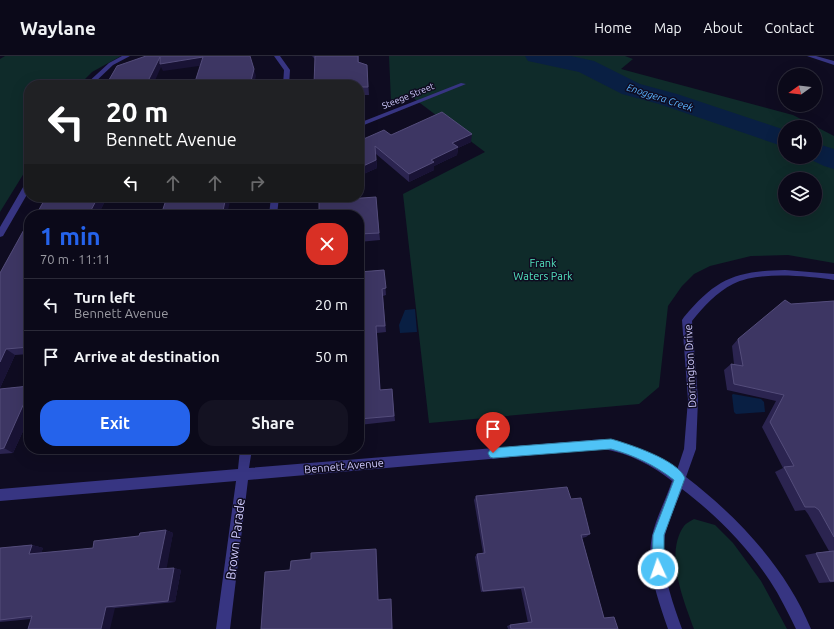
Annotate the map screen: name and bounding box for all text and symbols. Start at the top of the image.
text: Waylane [20,17,96,39]
text: Home [594,20,632,36]
text: Map [654,20,682,36]
text: About [704,20,743,36]
text: Contact [765,20,814,36]
north arrow [778,68,822,112]
map controls [778,68,822,216]
street label: Steege Street [380,81,436,111]
water label: Enoggera Creek [625,82,695,114]
icon: left [40,96,92,148]
text: 20 m [106,96,168,127]
button: sound [778,120,822,164]
text: Bennett Avenue [106,129,237,149]
icon: left [120,172,142,194]
icon: ahead [162,172,184,194]
icon: ahead [204,172,226,194]
icon: right [246,172,268,194]
button: layers [778,172,822,216]
text: 1 min [40,223,101,250]
button: close [306,223,348,265]
text: 70 m · 11:11 [40,252,111,266]
park label: Frank Waters Park [513,257,573,282]
text: Turn left [74,289,135,306]
icon: left [40,294,62,316]
text: 20 m [315,296,348,313]
text: Bennett Avenue [74,306,168,320]
street label: Dorrington Drive [682,324,698,408]
icon: arrive [40,346,62,368]
text: Arrive at destination [74,348,220,365]
text: 50 m [315,348,348,365]
button: Exit [40,400,190,446]
button: Share [198,400,348,446]
pin [476,412,510,453]
icon: arrive [482,418,504,440]
street label: Bennett Avenue [304,457,384,475]
street label: Brown Parade [223,497,247,581]
position arrow [637,548,679,590]

